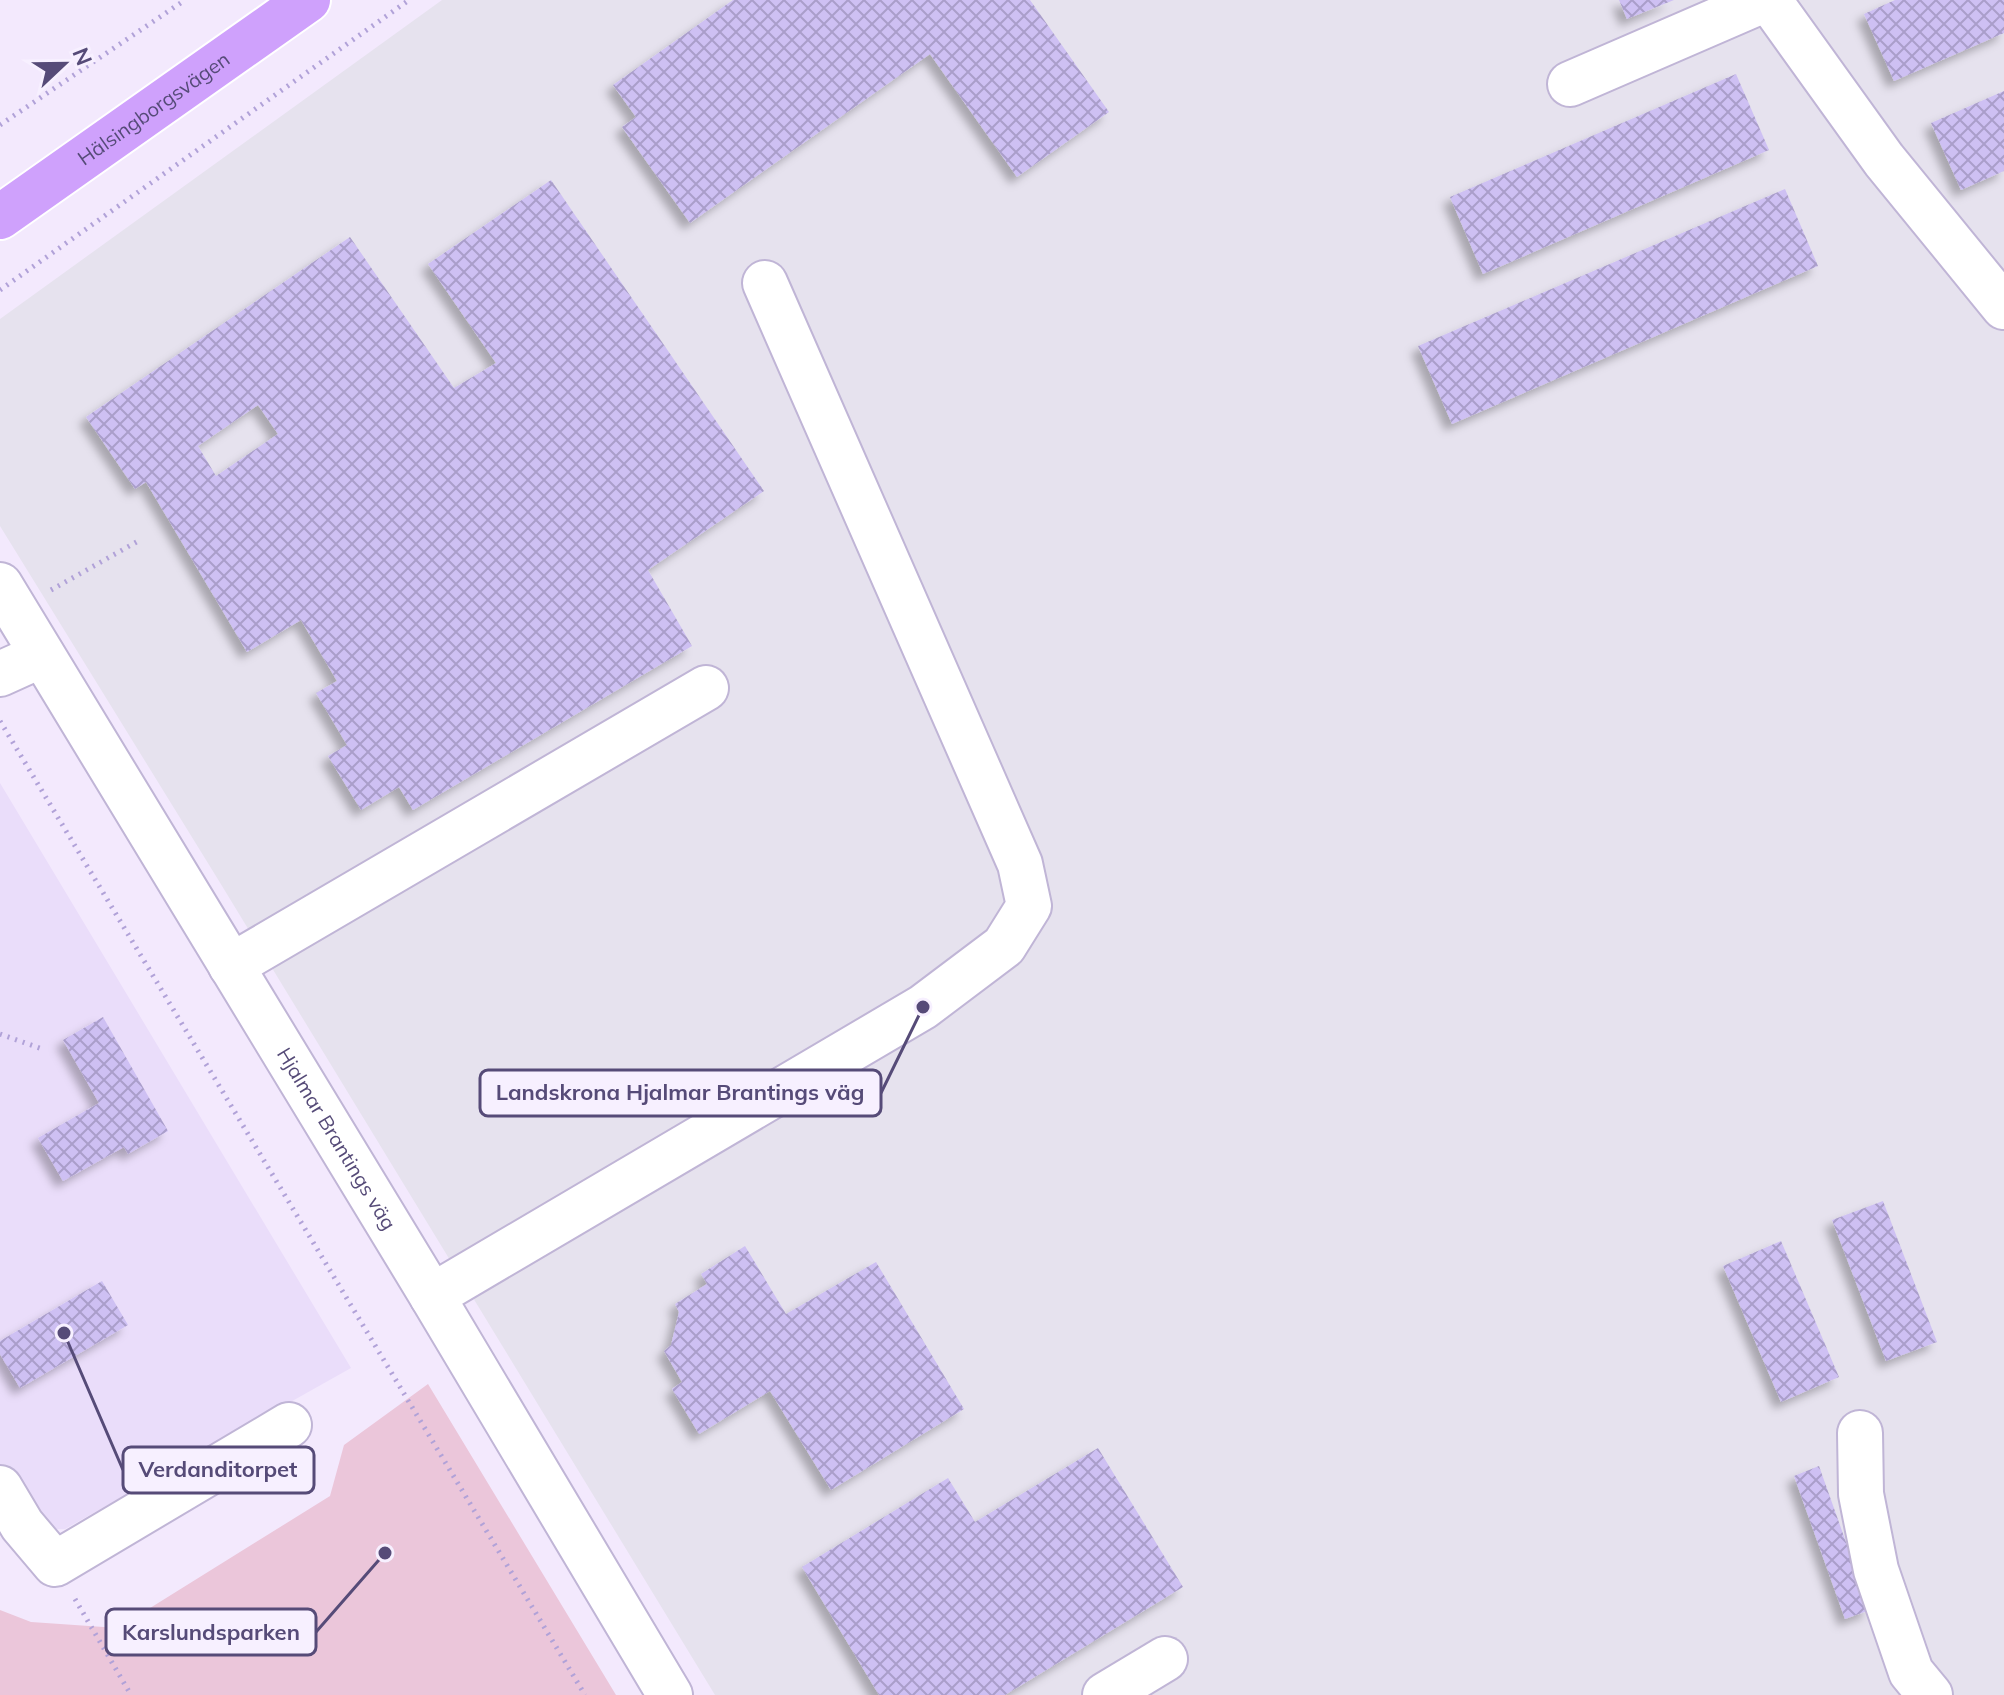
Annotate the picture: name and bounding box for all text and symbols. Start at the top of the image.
north arrow [24,24,104,104]
text: N [66,44,99,69]
street label: Hälsingborgsvägen [73,46,234,170]
street label: Hjalmar Brantings väg [272,1043,402,1234]
callout: Landskrona Hjalmar Brantings väg [480,1070,881,1116]
text: Landskrona Hjalmar Brantings väg [496,1078,864,1106]
callout: Verdanditorpet [123,1447,314,1493]
text: Verdanditorpet [138,1455,297,1483]
callout: Karslundsparken [106,1609,316,1655]
text: Karslundsparken [122,1618,300,1646]

